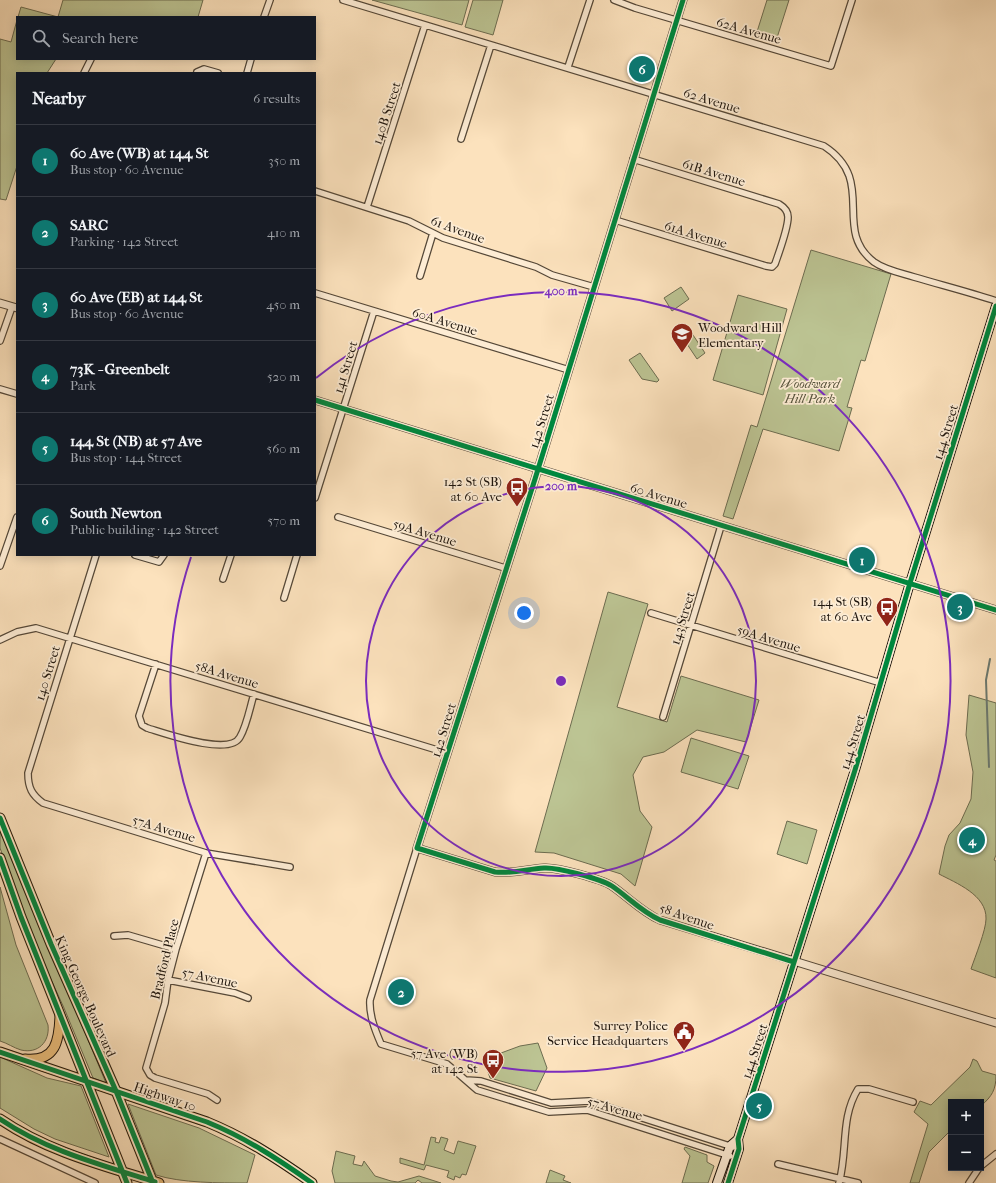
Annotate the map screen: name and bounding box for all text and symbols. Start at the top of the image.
street label: 62A Avenue [715,14,784,47]
search box [16,16,316,60]
icon: search [30,27,52,49]
text: Search here [62,29,138,47]
pin: 6 [629,54,655,84]
street label: 140B Street [369,80,404,146]
street label: 62 Avenue [682,85,743,116]
text: Nearby [32,88,86,108]
text: 6 results [253,91,300,106]
text: 60 Ave (WB) at 144 St [70,144,209,162]
text: 1 [43,153,47,168]
text: 350 m [268,153,300,168]
street label: 61B Avenue [681,156,748,189]
text: Bus stop · 60 Avenue [70,162,184,177]
street label: 61 Avenue [429,213,487,246]
text: SARC [70,216,108,234]
street label: 61A Avenue [663,218,730,251]
text: 2 [42,225,48,240]
text: 410 m [267,225,300,240]
text: Parking · 142 Street [70,234,178,249]
text: 400 m [544,284,578,299]
text: 60 Ave (EB) at 144 St [70,288,202,306]
text: 3 [42,297,48,312]
text: 450 m [266,297,300,312]
street label: 60A Avenue [410,304,480,339]
text: Bus stop · 60 Avenue [70,306,184,321]
place label: Woodward Hill Elementary [697,320,783,350]
school or university icon: Woodward Hill Elementary [669,321,695,354]
street label: 141 Street [330,339,361,395]
text: 73K - Greenbelt [70,360,170,378]
text: 4 [41,369,49,384]
text: 520 m [267,369,300,384]
park label: Woodward Hill Park [780,376,842,406]
text: Park [70,378,96,393]
street label: 142 Street [526,392,557,450]
street label: 144 Street [930,402,961,462]
text: 144 St (NB) at 57 Ave [70,432,202,450]
text: 5 [42,441,48,456]
text: 560 m [267,441,300,456]
text: Bus stop · 144 Street [70,450,182,465]
place label: 142 St (SB) at 60 Ave [444,474,503,504]
bus stop icon: 142 St (SB) at 60 Ave [504,475,530,508]
text: 200 m [545,479,578,493]
street label: 60 Avenue [628,480,690,511]
text: South Newton [70,504,162,522]
text: 6 [41,513,49,528]
text: 570 m [267,513,300,528]
street label: 59A Avenue [391,516,459,549]
text: Public building · 142 Street [70,522,219,537]
pin: 1 [849,545,875,575]
street label: 143 Street [667,589,698,647]
pin: 3 [947,592,973,622]
place label: 144 St (SB) at 60 Ave [813,594,873,624]
bus stop icon: 144 St (SB) at 60 Ave [874,595,900,628]
your location [514,603,534,623]
street label: 59A Avenue [735,622,803,655]
street label: 140 Street [32,644,63,702]
street label: 58A Avenue [193,658,261,691]
centre of rings [554,674,568,688]
street label: 142 Street [428,701,459,759]
street label: 144 Street [837,712,868,772]
street label: 57A Avenue [131,812,198,845]
pin: 4 [959,825,985,855]
street label: 58 Avenue [657,900,717,933]
street label: Bradford Place [147,917,182,1001]
street label: King George Boulevard [52,933,119,1060]
street label: 57 Avenue [181,964,240,991]
pin: 2 [388,977,414,1007]
place label: Surrey Police Service Headquarters [547,1018,669,1048]
public building icon: Surrey Police Service Headquarters [671,1019,697,1052]
street label: 144 Street [739,1021,771,1081]
place label: 57 Ave (WB) at 142 St [411,1046,478,1076]
bus stop icon: 57 Ave (WB) at 142 St [480,1047,506,1080]
street label: Highway 10 [132,1079,198,1114]
pin: 5 [746,1091,772,1121]
street label: 57 Avenue [586,1093,645,1124]
map controls [948,1099,984,1171]
button: + [948,1099,984,1135]
button: − [948,1135,984,1171]

